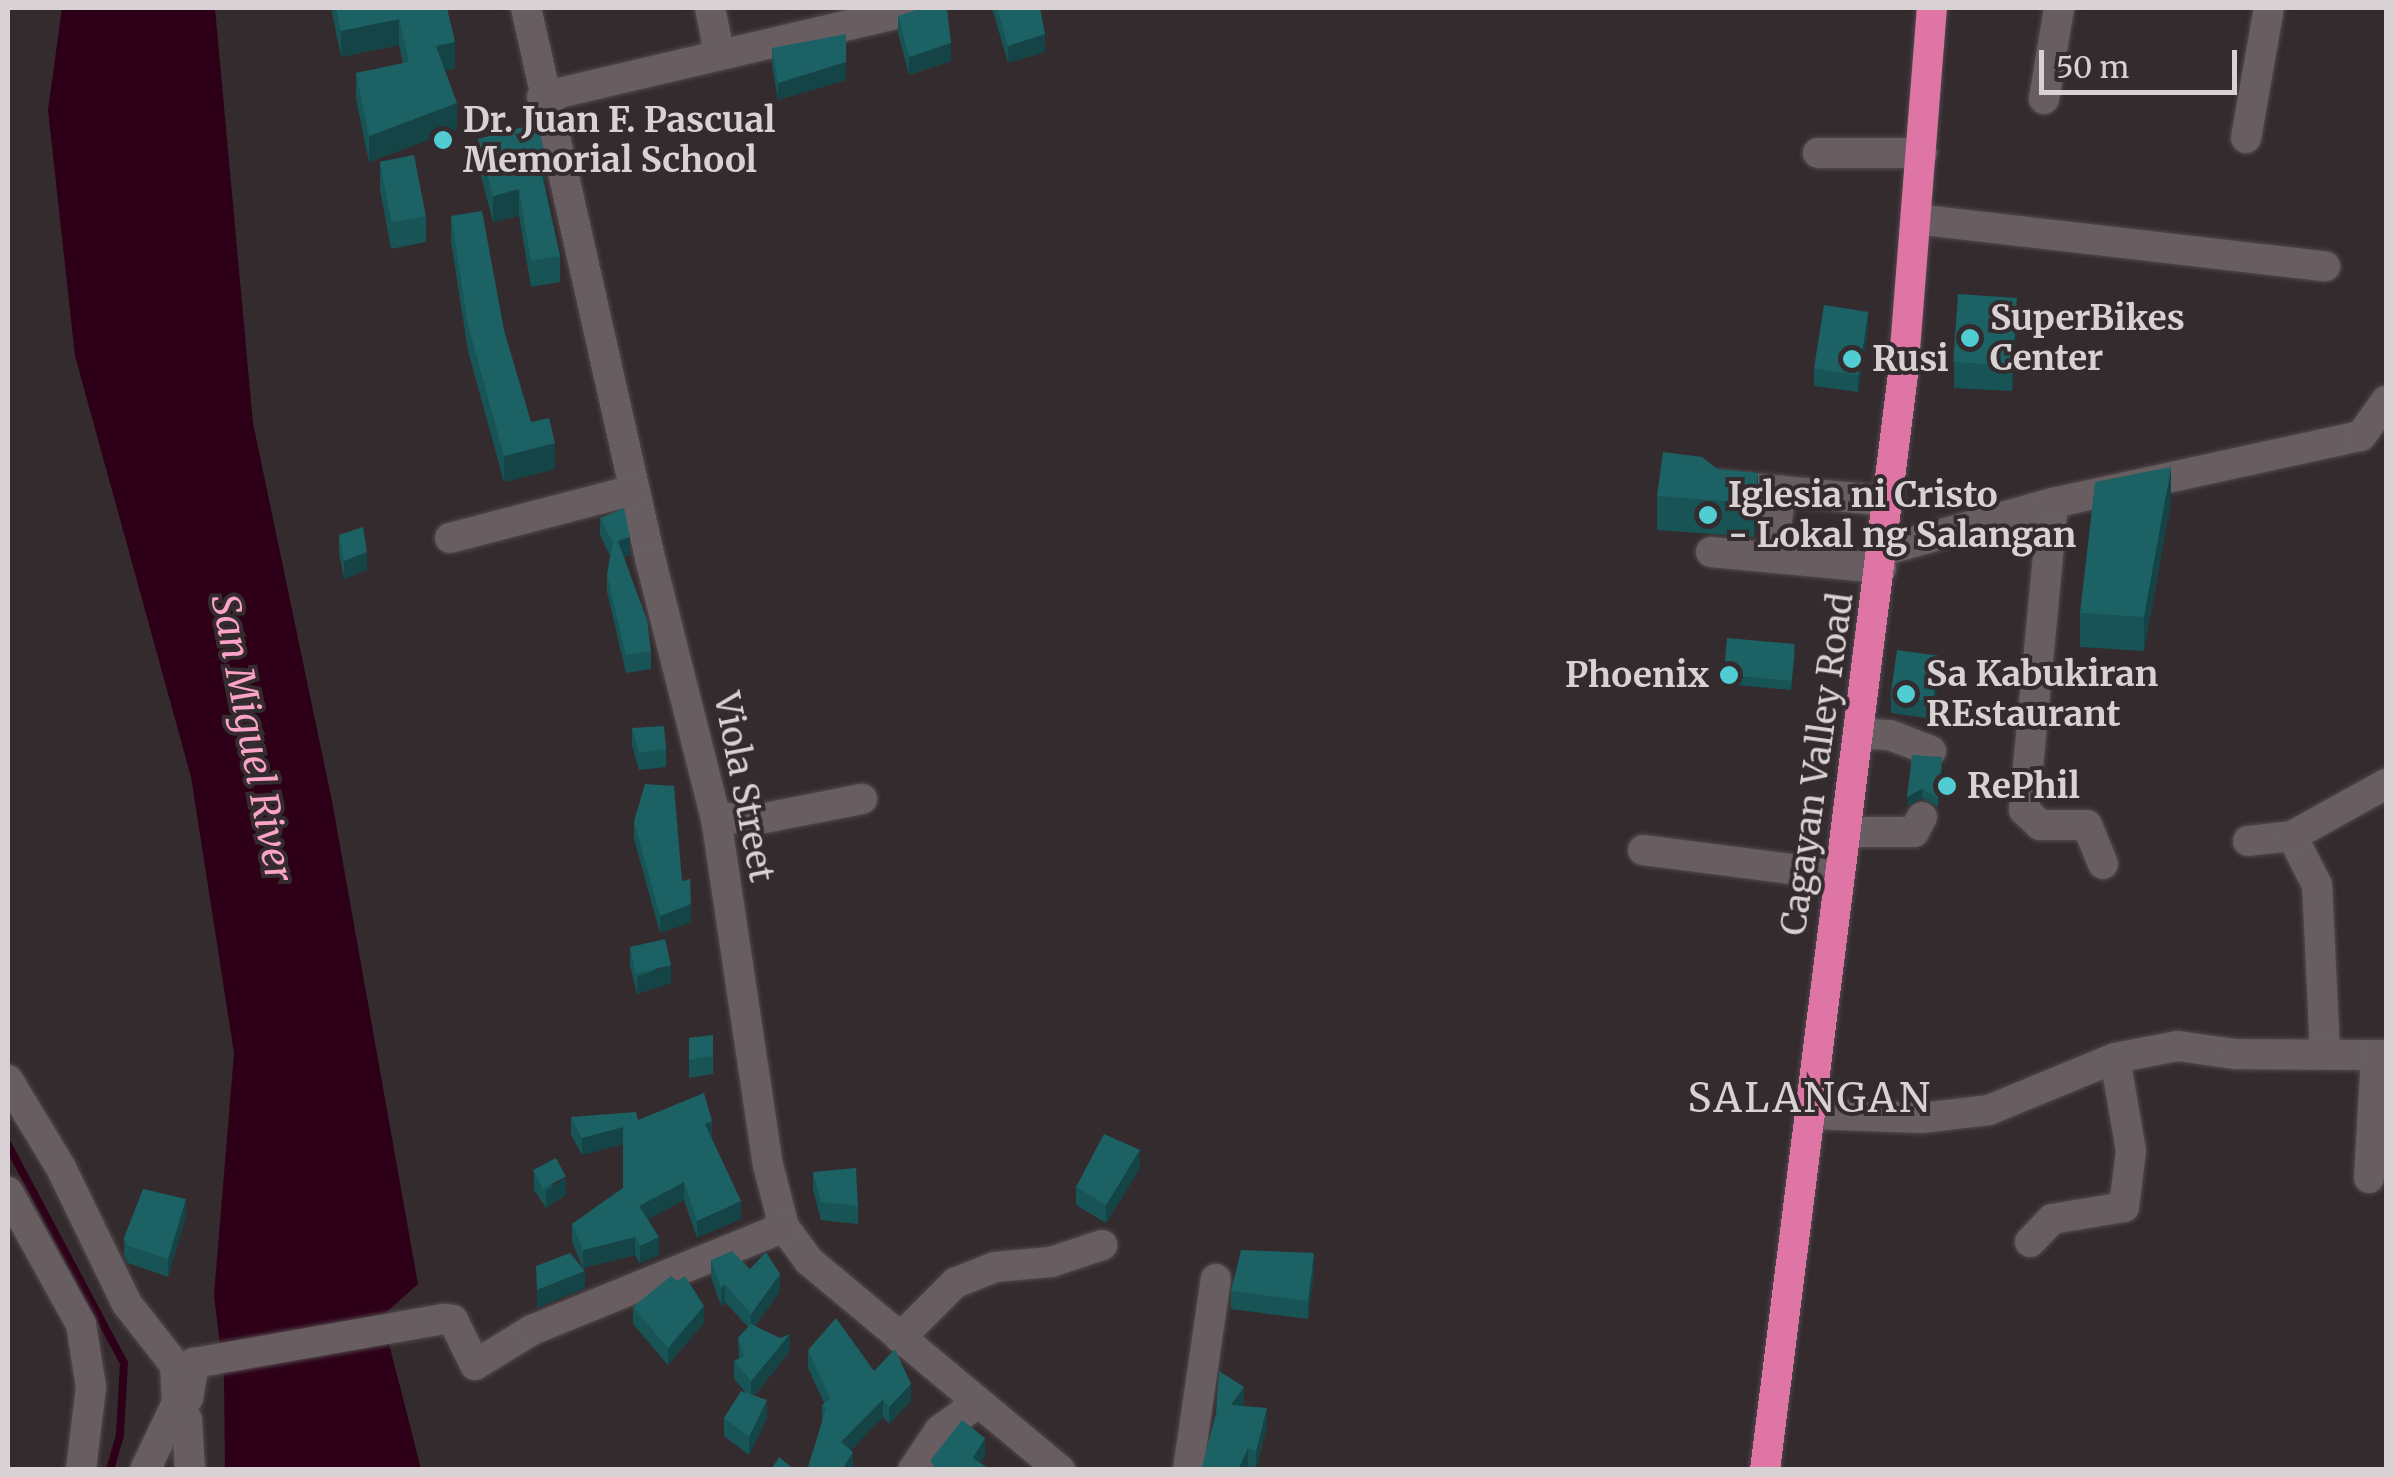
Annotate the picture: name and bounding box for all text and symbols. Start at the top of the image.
scale bar [2044,30,2242,92]
text: 50 m [2056,48,2129,86]
place label: Dr. Juan F. Pascual Memorial School [463,99,775,181]
marker: Dr. Juan F. Pascual Memorial School [432,129,454,151]
place label: SuperBikes Center [1990,297,2185,379]
marker: SuperBikes Center [1959,327,1981,349]
place label: Rusi [1872,338,1949,380]
marker: Rusi [1841,348,1863,370]
place label: Iglesia ni Cristo - Lokal ng Salangan [1728,474,2076,556]
marker: Iglesia ni Cristo - Lokal ng Salangan [1697,504,1719,526]
water label: San Miguel River [202,590,302,886]
street label: Cagayan Valley Road [1772,590,1862,938]
place label: Sa Kabukiran REstaurant [1926,653,2158,735]
place label: Phoenix [1565,654,1709,696]
marker: Phoenix [1718,664,1740,686]
marker: Sa Kabukiran REstaurant [1895,683,1917,705]
street label: Viola Street [705,689,783,885]
place label: RePhil [1967,765,2080,807]
marker: RePhil [1936,775,1958,797]
district label: SALANGAN [1688,1074,1932,1122]

